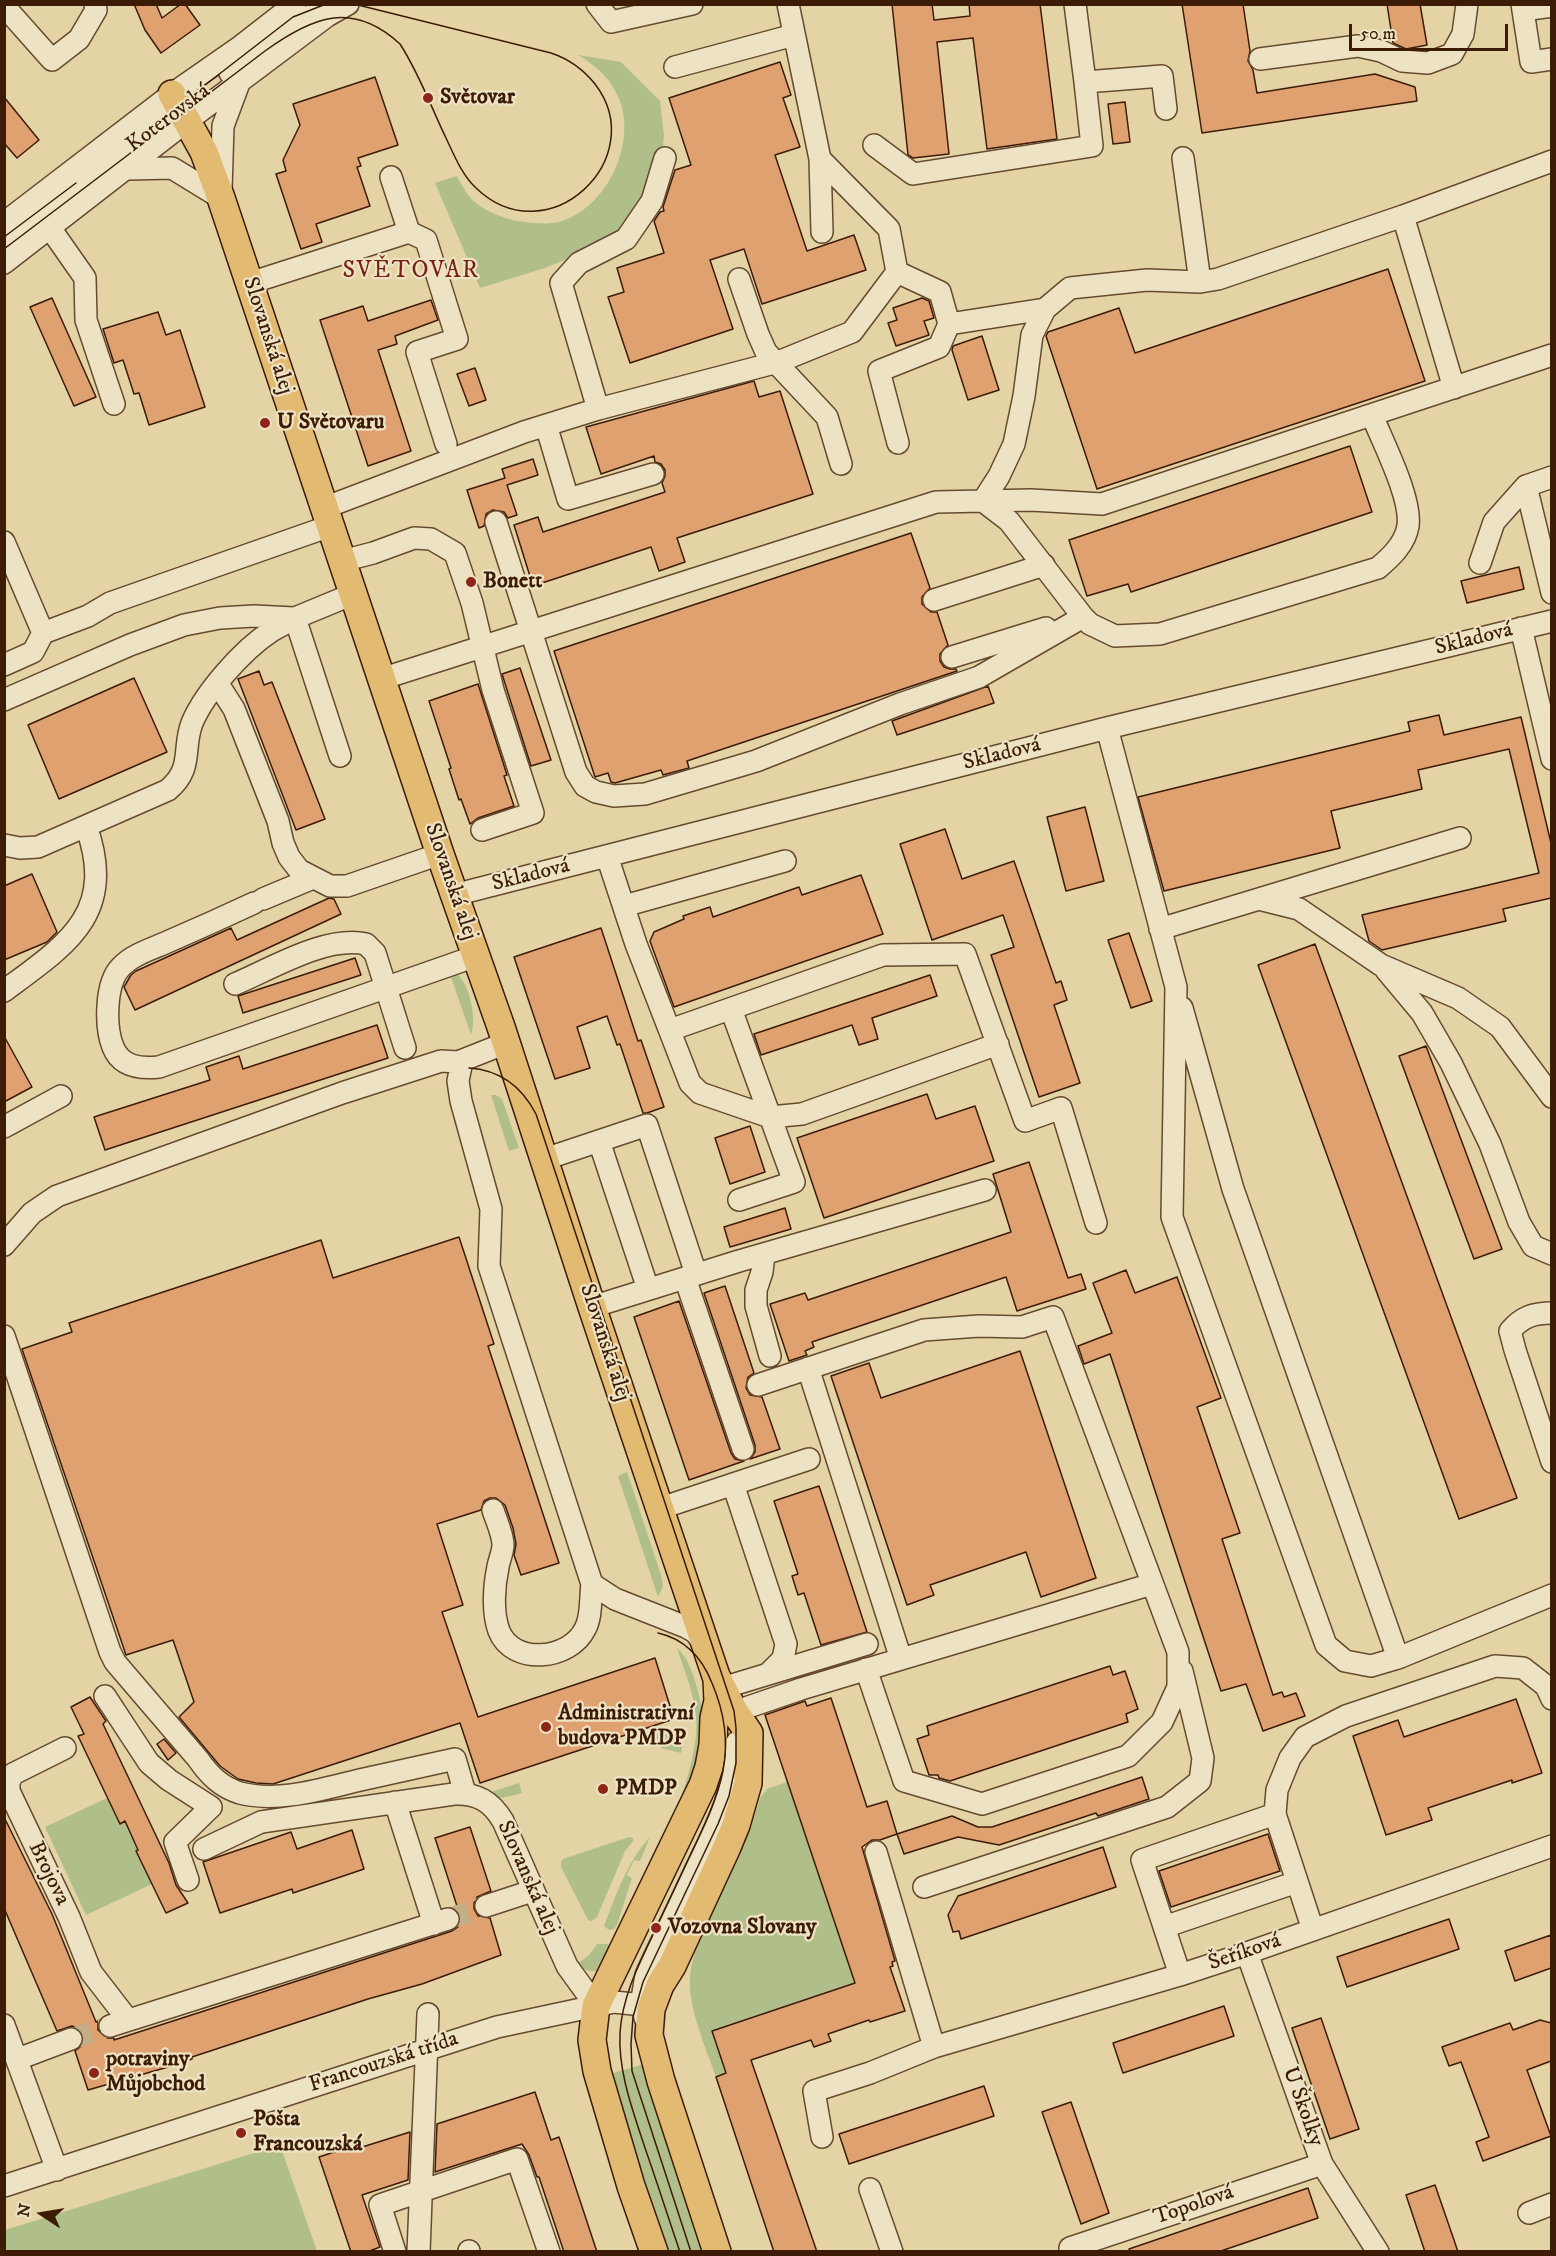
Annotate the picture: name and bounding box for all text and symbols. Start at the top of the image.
scale bar [1352,12,1511,50]
text: 50 m [1360,23,1396,45]
street label: Koterovská [122,79,216,159]
place label: Světovar [440,85,515,111]
marker: Světovar [421,91,435,105]
district label: SVĚTOVAR [342,258,480,286]
street label: Slovanská alej [236,274,298,398]
place label: U Světovaru [277,410,384,436]
marker: U Světovaru [258,416,272,430]
place label: Bonett [483,569,542,595]
marker: Bonett [464,575,478,589]
street label: Skladová [1432,618,1516,662]
street label: Skladová [960,733,1044,777]
street label: Slovanská alej [418,820,482,944]
street label: Skladová [489,854,573,898]
street label: Slovanská alej [573,1281,635,1405]
place label: Administrativní budova PMDP [558,1701,694,1753]
marker: Administrativní budova PMDP [539,1720,553,1734]
place label: PMDP [615,1776,677,1802]
marker: PMDP [596,1782,610,1796]
street label: Slovanská alej [490,1817,564,1939]
street label: Brojova [21,1838,75,1910]
place label: Vozovna Slovany [668,1915,817,1941]
marker: Vozovna Slovany [649,1921,663,1935]
street label: Šeříková [1205,1928,1285,1978]
street label: Francouzská třída [306,2026,462,2100]
place label: potraviny Můjobchod [106,2047,205,2098]
street label: U Školky [1275,2064,1329,2150]
marker: potraviny Můjobchod [87,2066,101,2080]
place label: Pošta Francouzská [253,2107,362,2158]
marker: Pošta Francouzská [234,2126,248,2140]
street label: Topolová [1150,2180,1238,2232]
north arrow [12,2184,72,2244]
text: N [13,2202,36,2219]

